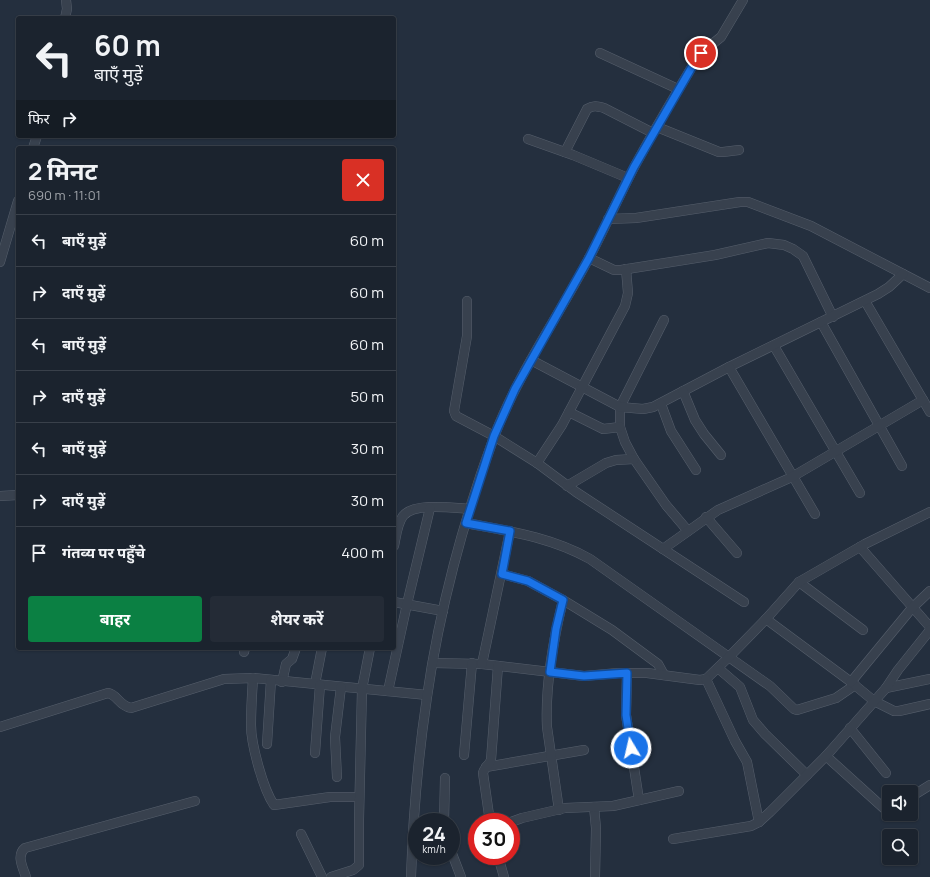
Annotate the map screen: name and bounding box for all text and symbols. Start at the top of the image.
text: 60 m [94,26,161,64]
icon: left [28,32,80,84]
pin [684,36,718,70]
icon: arrive [690,42,712,64]
text: बाएँ मुड़ें [94,62,143,86]
text: फिर [28,108,50,129]
icon: right [58,108,80,130]
text: 2 मिनट [28,154,97,187]
button: close [342,159,384,201]
text: 690 m · 11:01 [28,186,101,204]
icon: left [28,230,50,252]
text: बाएँ मुड़ें [62,230,106,251]
text: 60 m [350,230,384,251]
icon: right [28,282,50,304]
text: दाएँ मुड़ें [62,282,105,303]
text: 60 m [350,282,384,303]
icon: left [28,334,50,356]
text: बाएँ मुड़ें [62,334,106,355]
text: 60 m [350,334,384,355]
icon: right [28,386,50,408]
text: दाएँ मुड़ें [62,386,105,407]
text: 50 m [350,386,384,407]
icon: left [28,438,50,460]
text: बाएँ मुड़ें [62,438,106,459]
text: 30 m [351,438,384,459]
icon: right [28,490,50,512]
text: दाएँ मुड़ें [62,490,105,511]
text: 30 m [351,490,384,511]
icon: arrive [28,542,50,564]
text: गंतव्य पर पहुँचे [62,542,145,563]
text: 400 m [341,542,384,563]
button: बाहर [28,596,202,642]
button: शेयर करें [210,596,384,642]
position arrow [610,727,652,769]
map controls [882,785,918,865]
button: sound [882,785,918,821]
speed limit sign: 30 [468,813,520,865]
text: 24 [422,820,446,847]
button: search [882,829,918,865]
text: km/h [422,842,446,856]

